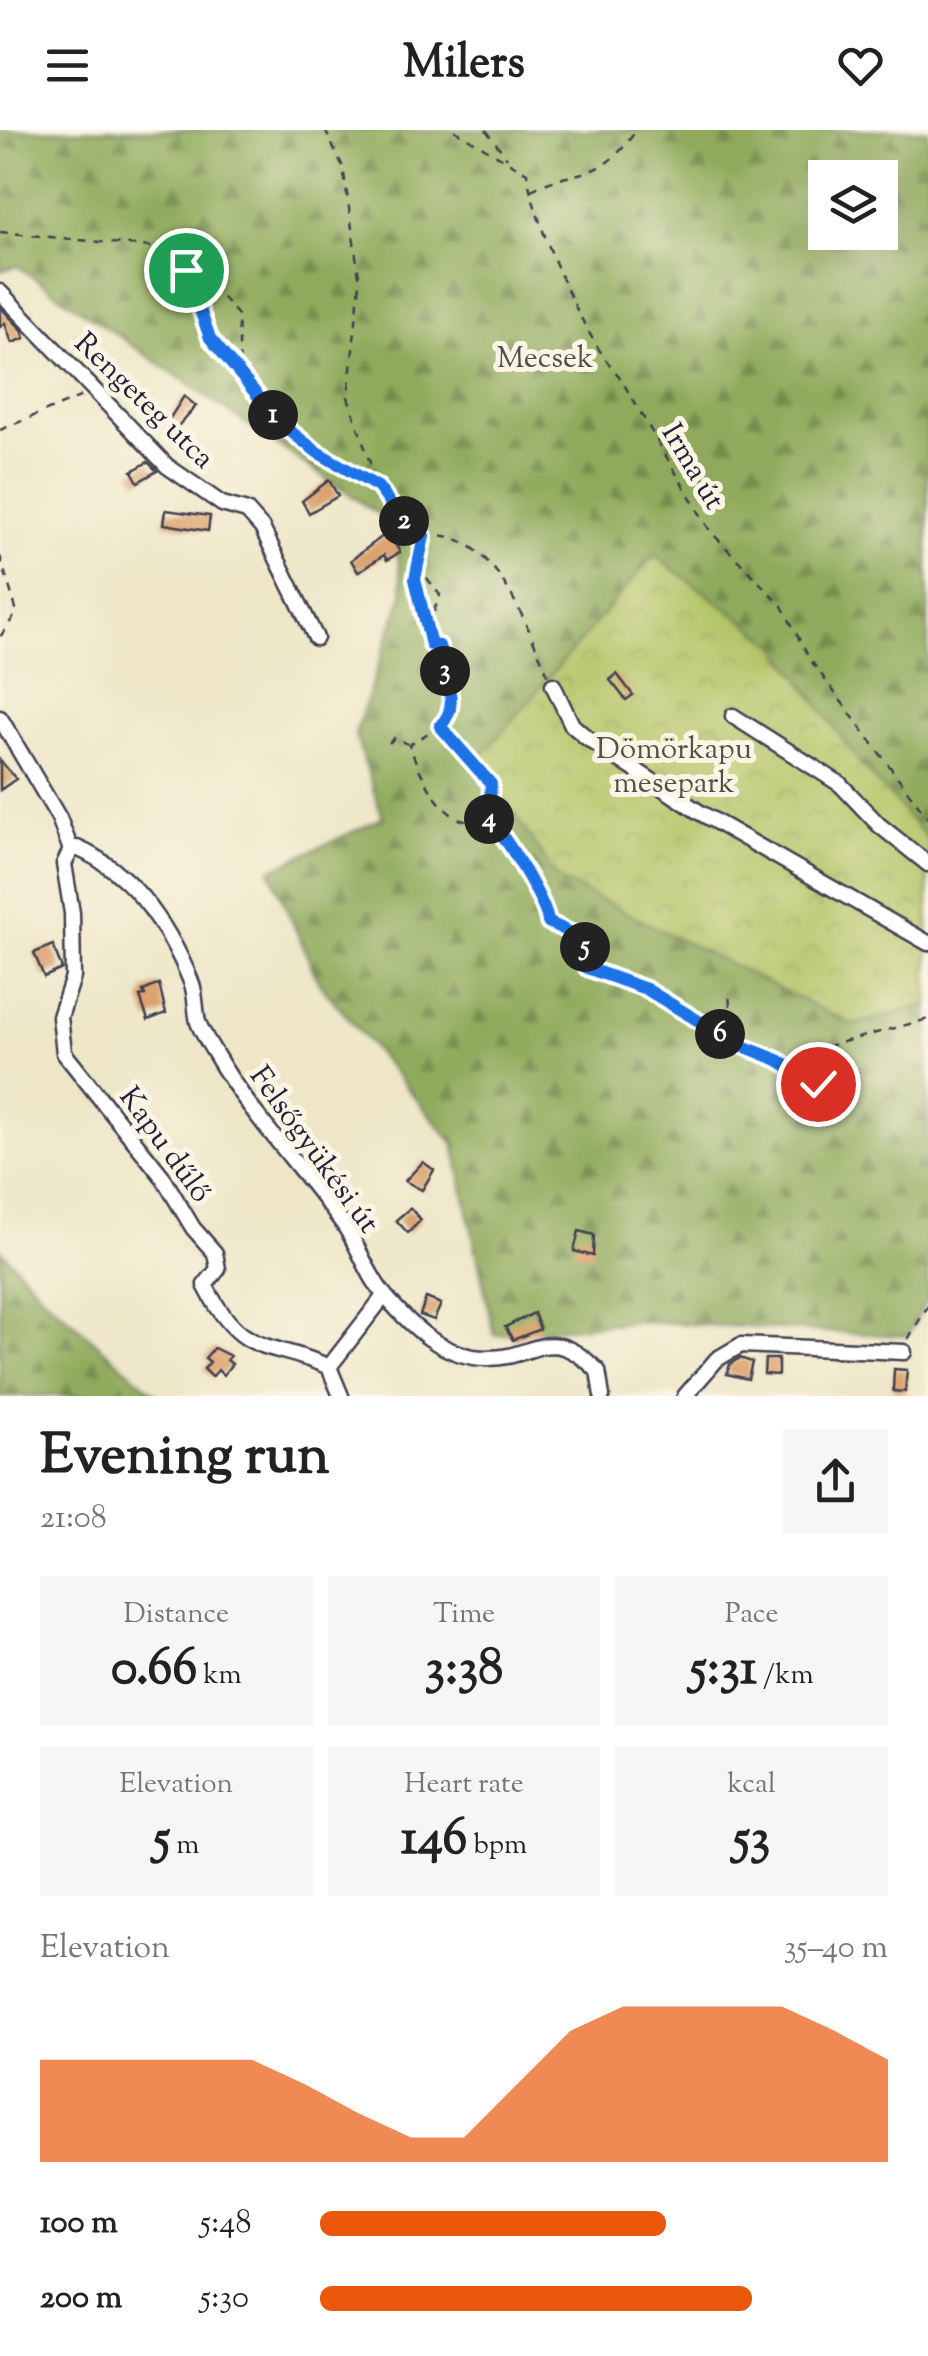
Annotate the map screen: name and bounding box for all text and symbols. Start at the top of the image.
text: Milers [403,33,525,98]
icon: menu [40,38,95,93]
icon: heart [833,38,888,93]
map controls [808,160,898,250]
button: layers [808,160,898,250]
pin [144,228,229,313]
icon: arrive [159,243,214,298]
street label: Rengeteg utca [63,324,223,480]
park label: Mecsek [497,338,593,381]
pin: 1 [248,390,298,440]
text: 1 [268,395,278,435]
street label: Irma út [649,416,734,519]
pin: 2 [379,496,429,546]
text: 2 [397,501,411,541]
pin: 3 [420,646,470,696]
text: 3 [439,651,451,691]
park label: Dömörkapu mesepark [596,729,752,806]
pin: 4 [464,794,514,844]
text: 4 [482,799,496,839]
pin: 5 [560,922,610,972]
text: 5 [580,927,590,967]
pin: 6 [695,1009,745,1059]
text: 6 [713,1014,727,1054]
pin [776,1042,861,1127]
icon: check [791,1057,846,1112]
street label: Felsőgyükési út [238,1058,388,1243]
street label: Kapu dűlő [107,1079,221,1212]
text: Evening run [40,1419,329,1498]
button: share [783,1429,888,1534]
text: 21:08 [40,1496,107,1542]
text: Distance [124,1595,229,1635]
text: Time [433,1595,495,1635]
text: Pace [725,1595,778,1635]
text: 0.66 [111,1635,197,1707]
text: 3:38 [425,1635,503,1707]
text: 5:31 [690,1635,757,1707]
text: km [197,1656,242,1696]
text: /km [757,1656,814,1696]
text: Elevation [120,1765,233,1805]
text: Heart rate [404,1765,524,1805]
text: kcal [728,1765,776,1805]
text: 5 [153,1805,170,1877]
text: 146 [401,1805,467,1877]
text: 53 [733,1805,770,1877]
text: m [170,1826,199,1866]
text: bpm [467,1826,527,1866]
text: Elevation [40,1926,170,1972]
text: 35–40 m [784,1926,888,1972]
text: 100 m [40,2201,118,2247]
text: 5:48 [200,2201,251,2247]
text: 200 m [40,2276,122,2322]
text: 5:30 [200,2276,249,2322]

